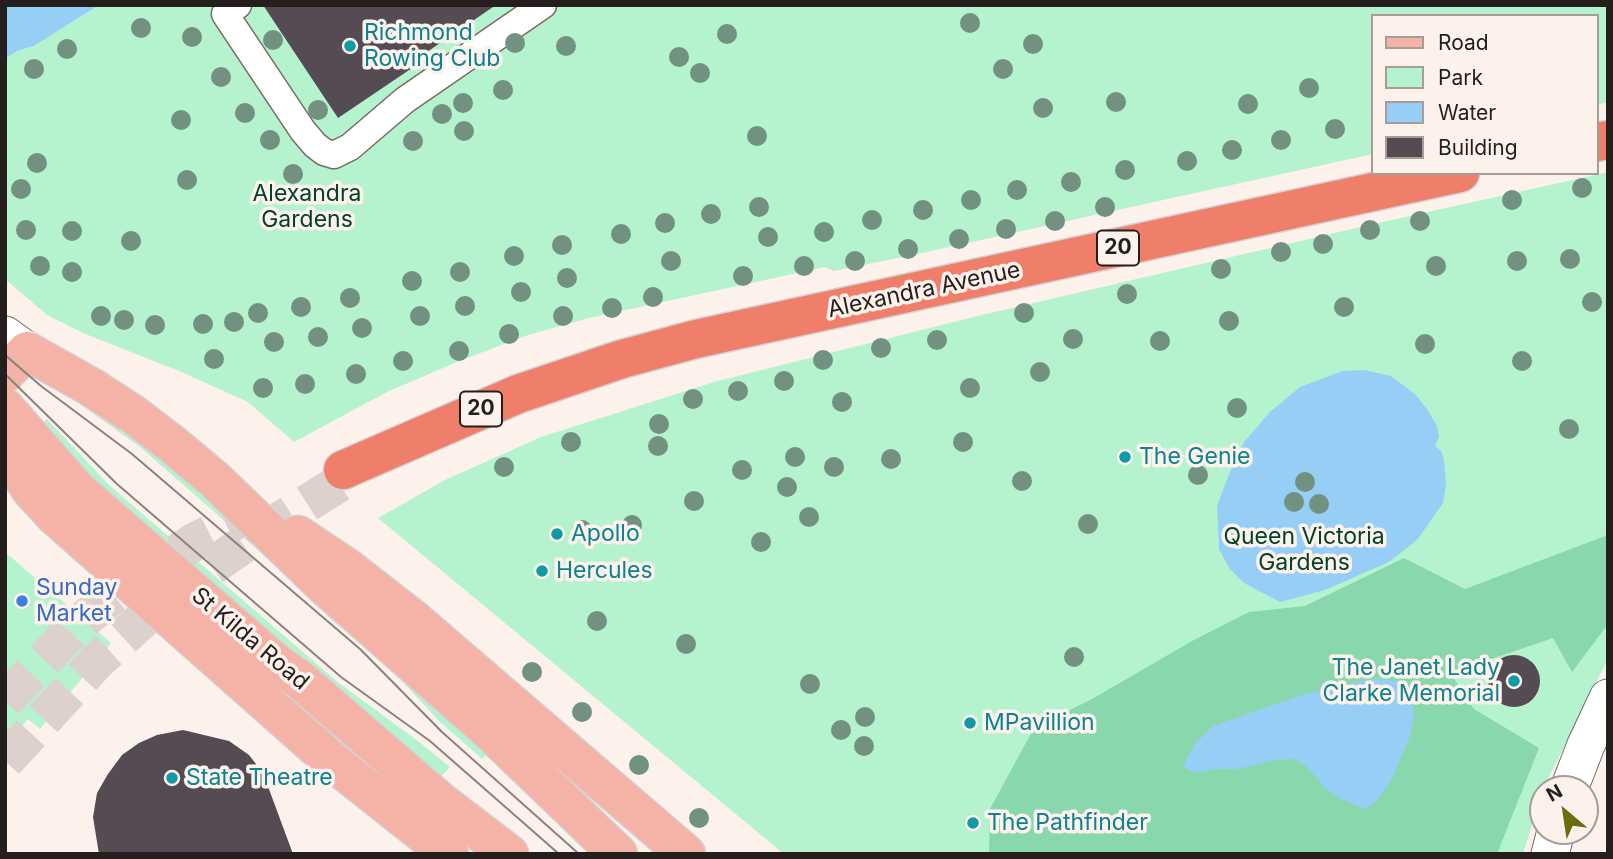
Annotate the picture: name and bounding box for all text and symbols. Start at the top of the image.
legend [1372,14,1599,175]
place label: Richmond Rowing Club [364,19,500,73]
text: Road [1438,30,1489,55]
marker: Richmond Rowing Club [342,38,358,54]
text: Park [1438,65,1483,90]
text: Water [1438,100,1496,125]
text: Building [1438,135,1518,160]
park label: Alexandra Gardens [252,180,362,234]
road number: 20 [1097,230,1139,266]
street label: Alexandra Avenue [825,256,1023,324]
road number: 20 [460,392,502,426]
place label: The Genie [1139,443,1250,471]
marker: The Genie [1117,449,1133,465]
place label: Apollo [571,520,640,548]
park label: Queen Victoria Gardens [1223,523,1385,577]
marker: Apollo [549,526,565,542]
place label: Hercules [556,557,653,585]
marker: Hercules [534,563,550,579]
place label: Sunday Market [36,574,118,628]
street label: St Kilda Road [186,582,314,696]
marker: Sunday Market [14,593,30,609]
place label: The Janet Lady Clarke Memorial [1323,654,1500,708]
marker: The Janet Lady Clarke Memorial [1506,673,1522,689]
place label: MPavillion [984,709,1095,737]
marker: MPavillion [962,715,978,731]
place label: State Theatre [186,764,333,792]
marker: State Theatre [164,770,180,786]
north arrow [1529,775,1599,845]
text: N [1543,779,1566,807]
place label: The Pathfinder [987,809,1148,837]
marker: The Pathfinder [965,815,981,831]

